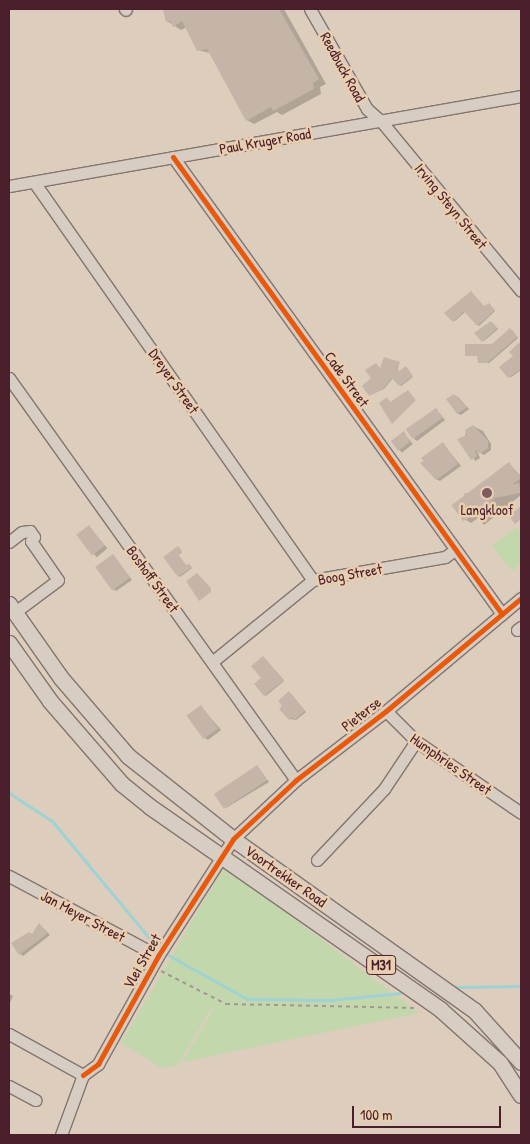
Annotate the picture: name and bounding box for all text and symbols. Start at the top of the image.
street label: Reedbuck Road [316,29,370,105]
street label: Paul Kruger Road [218,124,312,158]
street label: Irving Steyn Street [411,160,491,252]
street label: Dreyer Street [145,345,203,417]
street label: Cade Street [321,348,373,410]
marker: Langkloof [481,487,493,499]
place label: Langkloof [461,501,513,519]
street label: Boshoff Street [123,542,183,616]
street label: Boog Street [317,560,383,588]
street label: Pieterse [338,693,384,735]
street label: Humphries Street [407,729,495,799]
street label: Voortrekker Road [242,841,330,911]
street label: Jan Meyer Street [38,886,128,946]
street label: Vlei Street [119,930,165,992]
road number: M31 [366,954,396,976]
scale bar [355,1096,504,1128]
text: 100 m [360,1104,393,1125]

